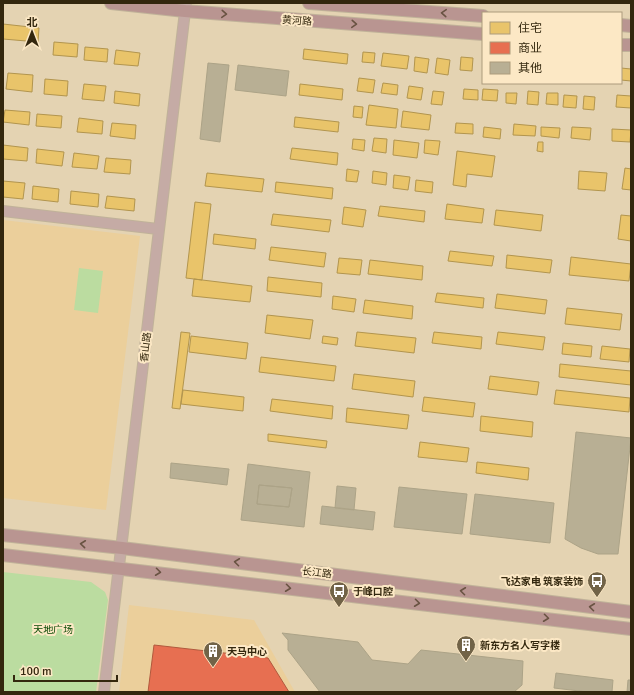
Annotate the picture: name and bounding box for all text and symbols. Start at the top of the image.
one-way arrow [441,8,447,17]
one-way arrow [221,10,227,19]
north arrow [12,12,52,52]
legend [482,12,622,84]
street label: 黄河路 [282,14,312,28]
text: 北 [27,16,38,29]
one-way arrow [351,20,357,29]
text: 住宅 [518,21,542,36]
text: 商业 [518,41,542,56]
text: 其他 [518,61,542,76]
street label: 香山路 [138,332,154,363]
one-way arrow [80,539,86,548]
one-way arrow [234,558,240,567]
street label: 长江路 [301,565,332,581]
one-way arrow [155,567,162,576]
bus stop icon: 飞达家电 筑家装饰 [586,570,608,598]
place label: 飞达家电 筑家装饰 [501,576,583,588]
bus stop icon: 于峰口腔 [328,580,350,608]
one-way arrow [285,583,291,592]
place label: 于峰口腔 [353,586,393,598]
one-way arrow [460,587,466,596]
one-way arrow [414,598,420,607]
one-way arrow [589,603,595,612]
one-way arrow [543,614,549,623]
park label: 天地广场 [33,624,73,636]
building icon: 新东方名人写字楼 [455,634,477,662]
building icon: 天马中心 [202,640,224,668]
place label: 新东方名人写字楼 [480,640,560,652]
place label: 天马中心 [227,646,267,658]
scale bar [14,657,117,683]
text: 100 m [20,664,52,679]

